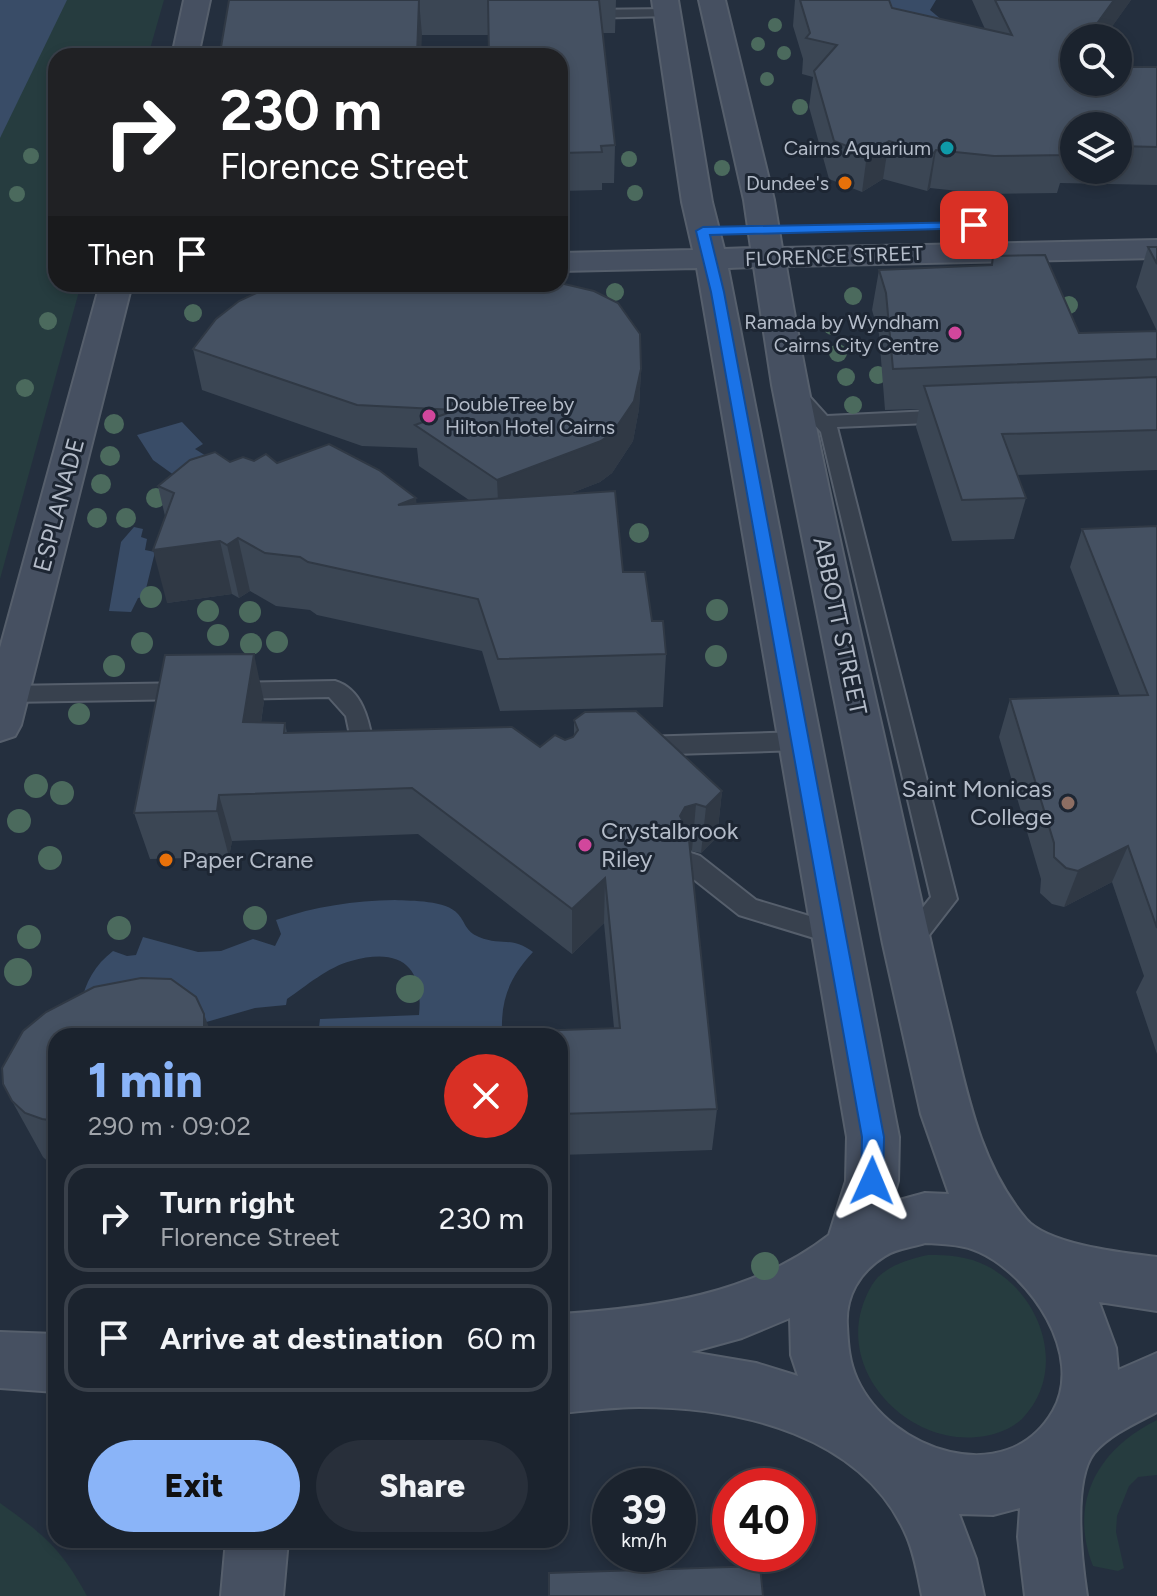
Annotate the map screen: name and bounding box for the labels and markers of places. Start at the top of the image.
place label: Cairns Aquarium [784,136,931,160]
marker: Cairns Aquarium [938,139,956,157]
place label: Dundee's [746,171,829,195]
marker: Dundee's [836,174,854,192]
pin [940,191,1008,259]
place label: Ramada by Wyndham Cairns City Centre [744,310,939,357]
marker: Ramada by Wyndham Cairns City Centre [946,324,964,342]
place label: DoubleTree by Hilton Hotel Cairns [445,392,615,439]
marker: DoubleTree by Hilton Hotel Cairns [420,407,438,425]
place label: Saint Monicas College [901,774,1052,831]
marker: Saint Monicas College [1059,794,1077,812]
place label: Crystalbrook Riley [601,816,739,873]
marker: Crystalbrook Riley [576,836,594,854]
place label: Paper Crane [182,845,313,874]
marker: Paper Crane [157,851,175,869]

